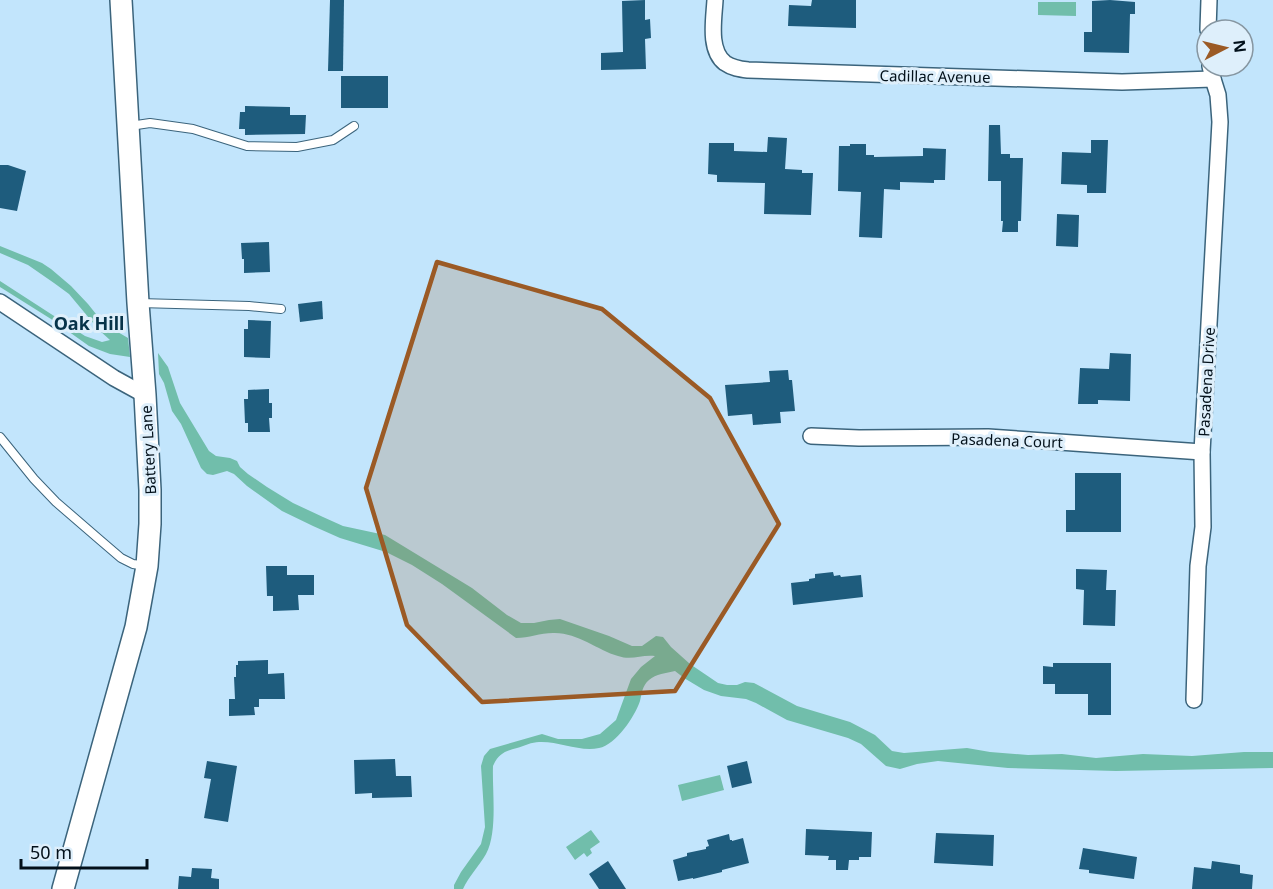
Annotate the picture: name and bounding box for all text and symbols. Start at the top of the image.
north arrow [1195,18,1255,78]
text: N [1228,38,1252,54]
street label: Cadillac Avenue [879,65,991,87]
district label: Oak Hill [54,311,124,335]
street label: Pasadena Drive [1193,327,1219,437]
street label: Battery Lane [136,405,160,495]
street label: Pasadena Court [951,428,1064,452]
scale bar [21,832,147,870]
text: 50 m [30,840,72,864]

